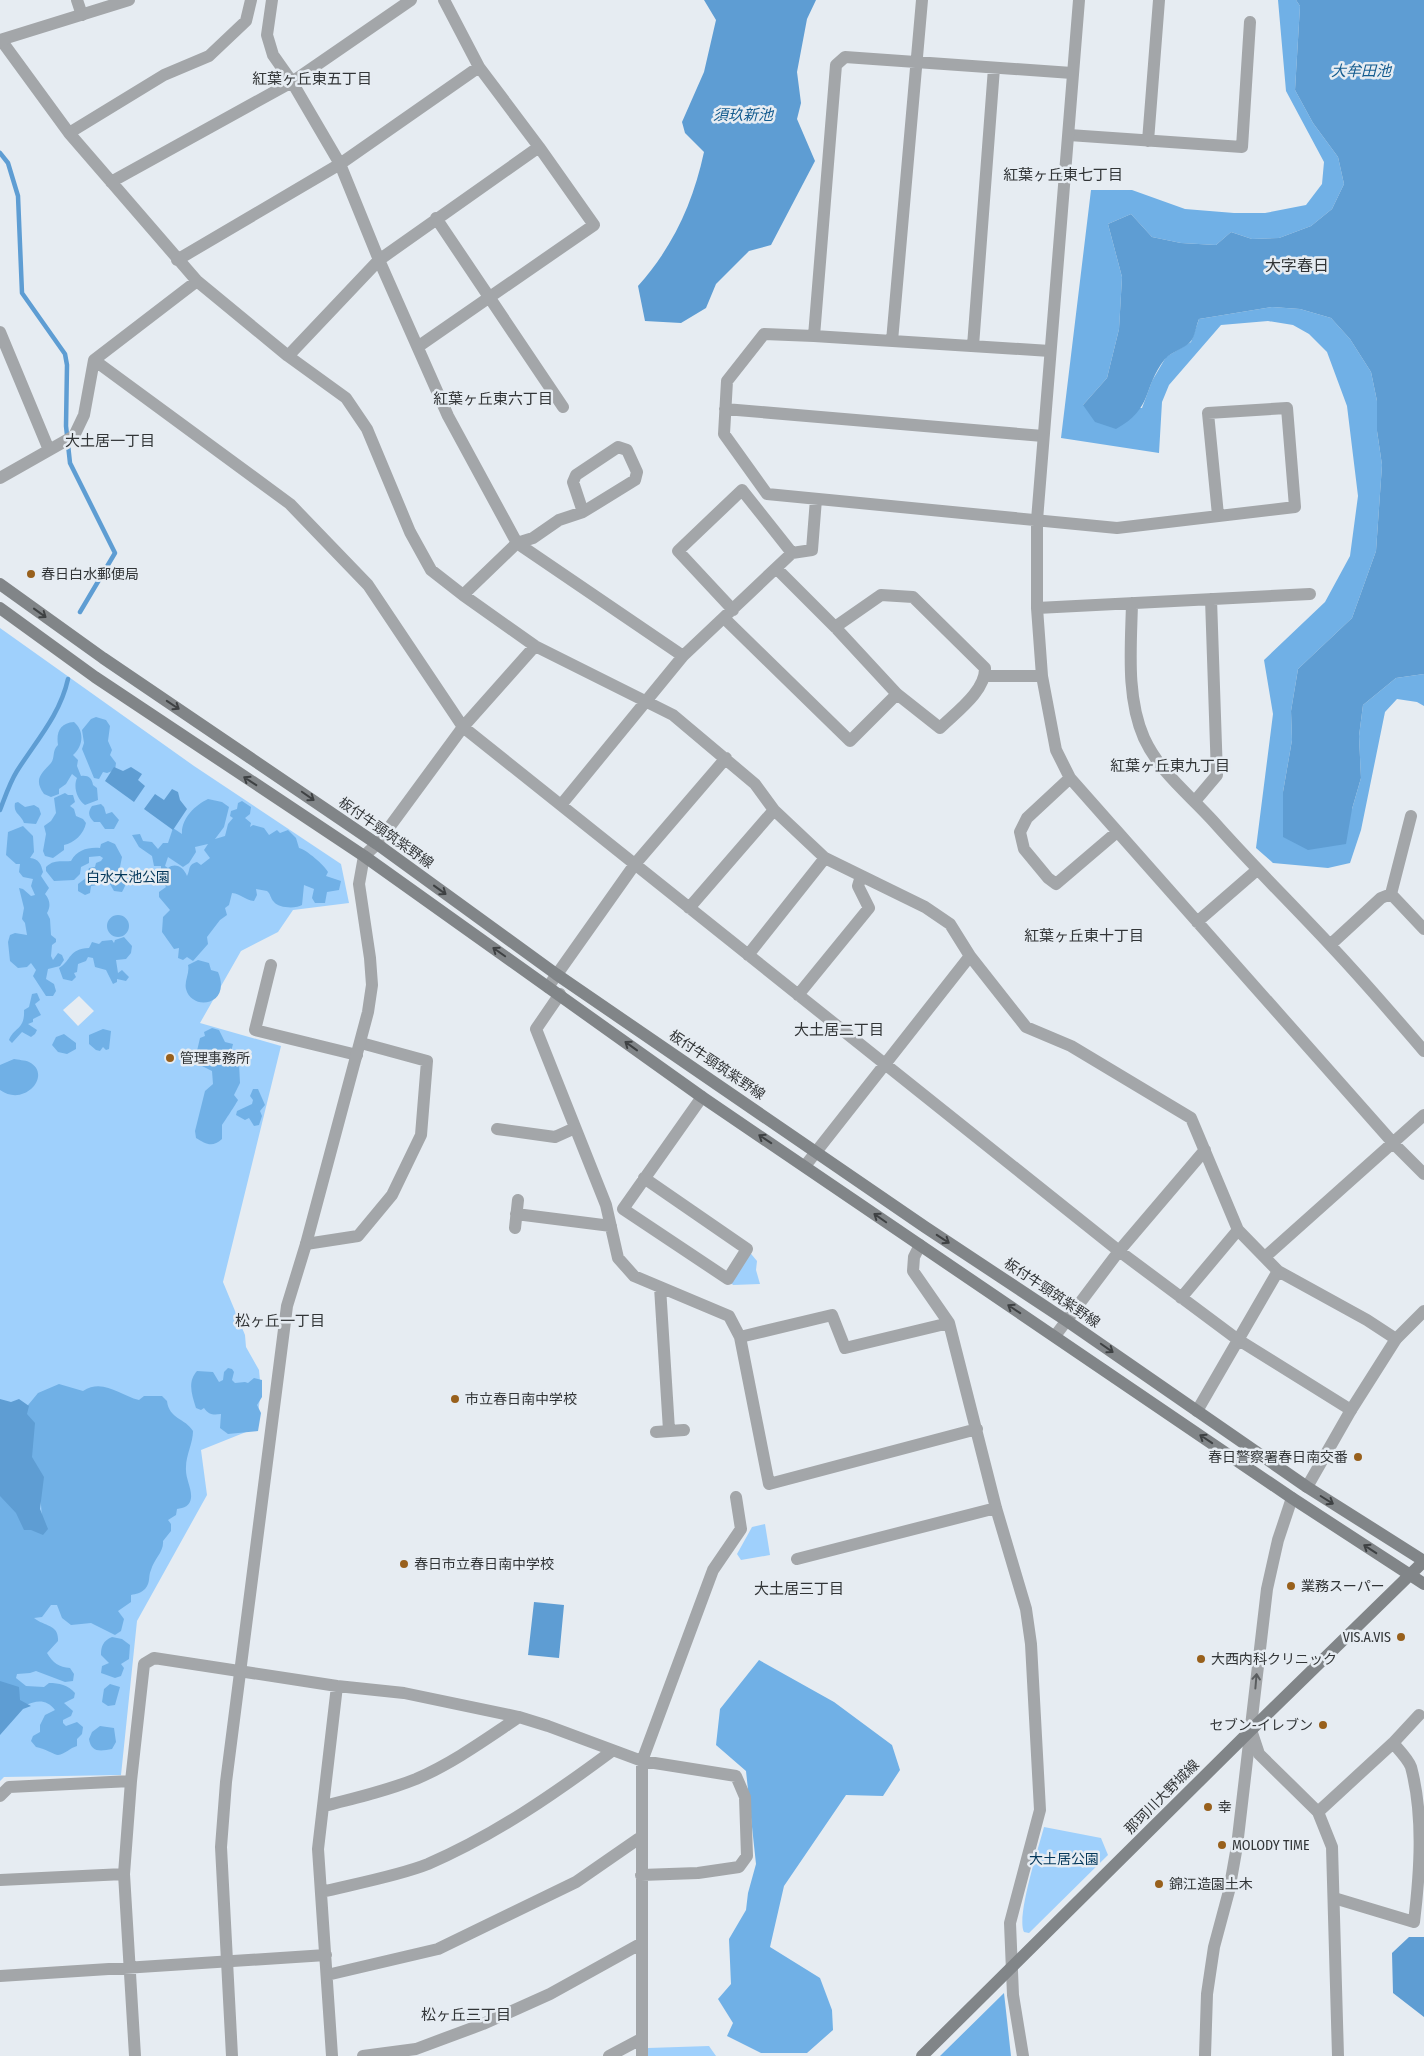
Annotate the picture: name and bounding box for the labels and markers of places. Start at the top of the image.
place label: 春日白水郵便局 [41,566,139,583]
marker: 春日白水郵便局 [25,568,37,580]
place label: 管理事務所 [180,1050,250,1067]
marker: 管理事務所 [164,1052,176,1064]
place label: 市立春日南中学校 [465,1391,577,1408]
marker: 市立春日南中学校 [449,1393,461,1405]
place label: 春日警察署春日南交番 [1208,1449,1348,1466]
marker: 春日警察署春日南交番 [1352,1451,1364,1463]
place label: 春日市立春日南中学校 [414,1556,554,1573]
marker: 春日市立春日南中学校 [398,1558,410,1570]
place label: 業務スーパー [1301,1578,1385,1595]
marker: 業務スーパー [1285,1580,1297,1592]
place label: VIS.A.VIS [1343,1629,1391,1646]
marker: VIS.A.VIS [1395,1631,1407,1643]
place label: 大西内科クリニック [1211,1651,1337,1668]
marker: 大西内科クリニック [1195,1653,1207,1665]
place label: セブン-イレブン [1210,1717,1313,1734]
marker: セブン-イレブン [1317,1719,1329,1731]
place label: 幸 [1218,1799,1232,1816]
marker: 幸 [1202,1801,1214,1813]
place label: MOLODY TIME [1232,1837,1310,1854]
marker: MOLODY TIME [1216,1839,1228,1851]
place label: 錦江造園土木 [1169,1876,1253,1893]
marker: 錦江造園土木 [1153,1878,1165,1890]

